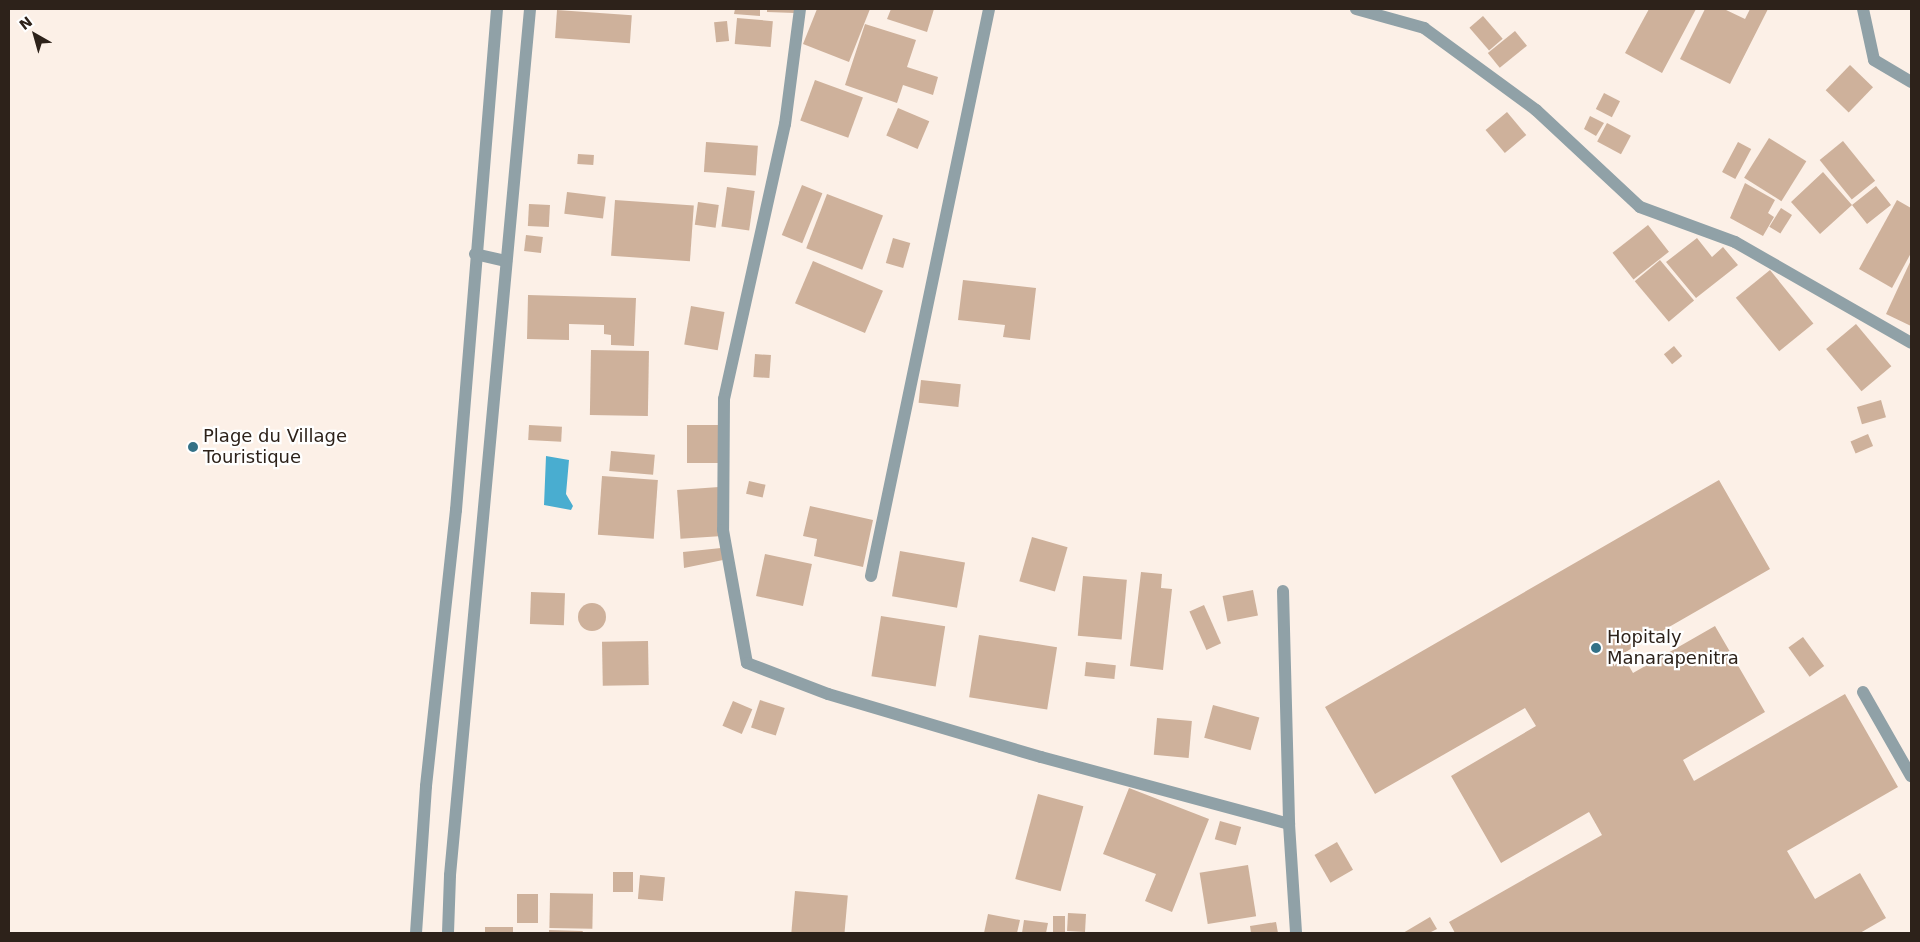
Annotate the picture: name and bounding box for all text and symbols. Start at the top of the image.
north arrow [10,10,60,60]
text: N [16,13,35,33]
place label: Plage du Village Touristique [203,426,347,468]
marker: Plage du Village Touristique [187,441,199,453]
place label: Hopitaly Manarapenitra [1607,627,1739,670]
marker: Hopitaly Manarapenitra [1589,641,1603,655]

